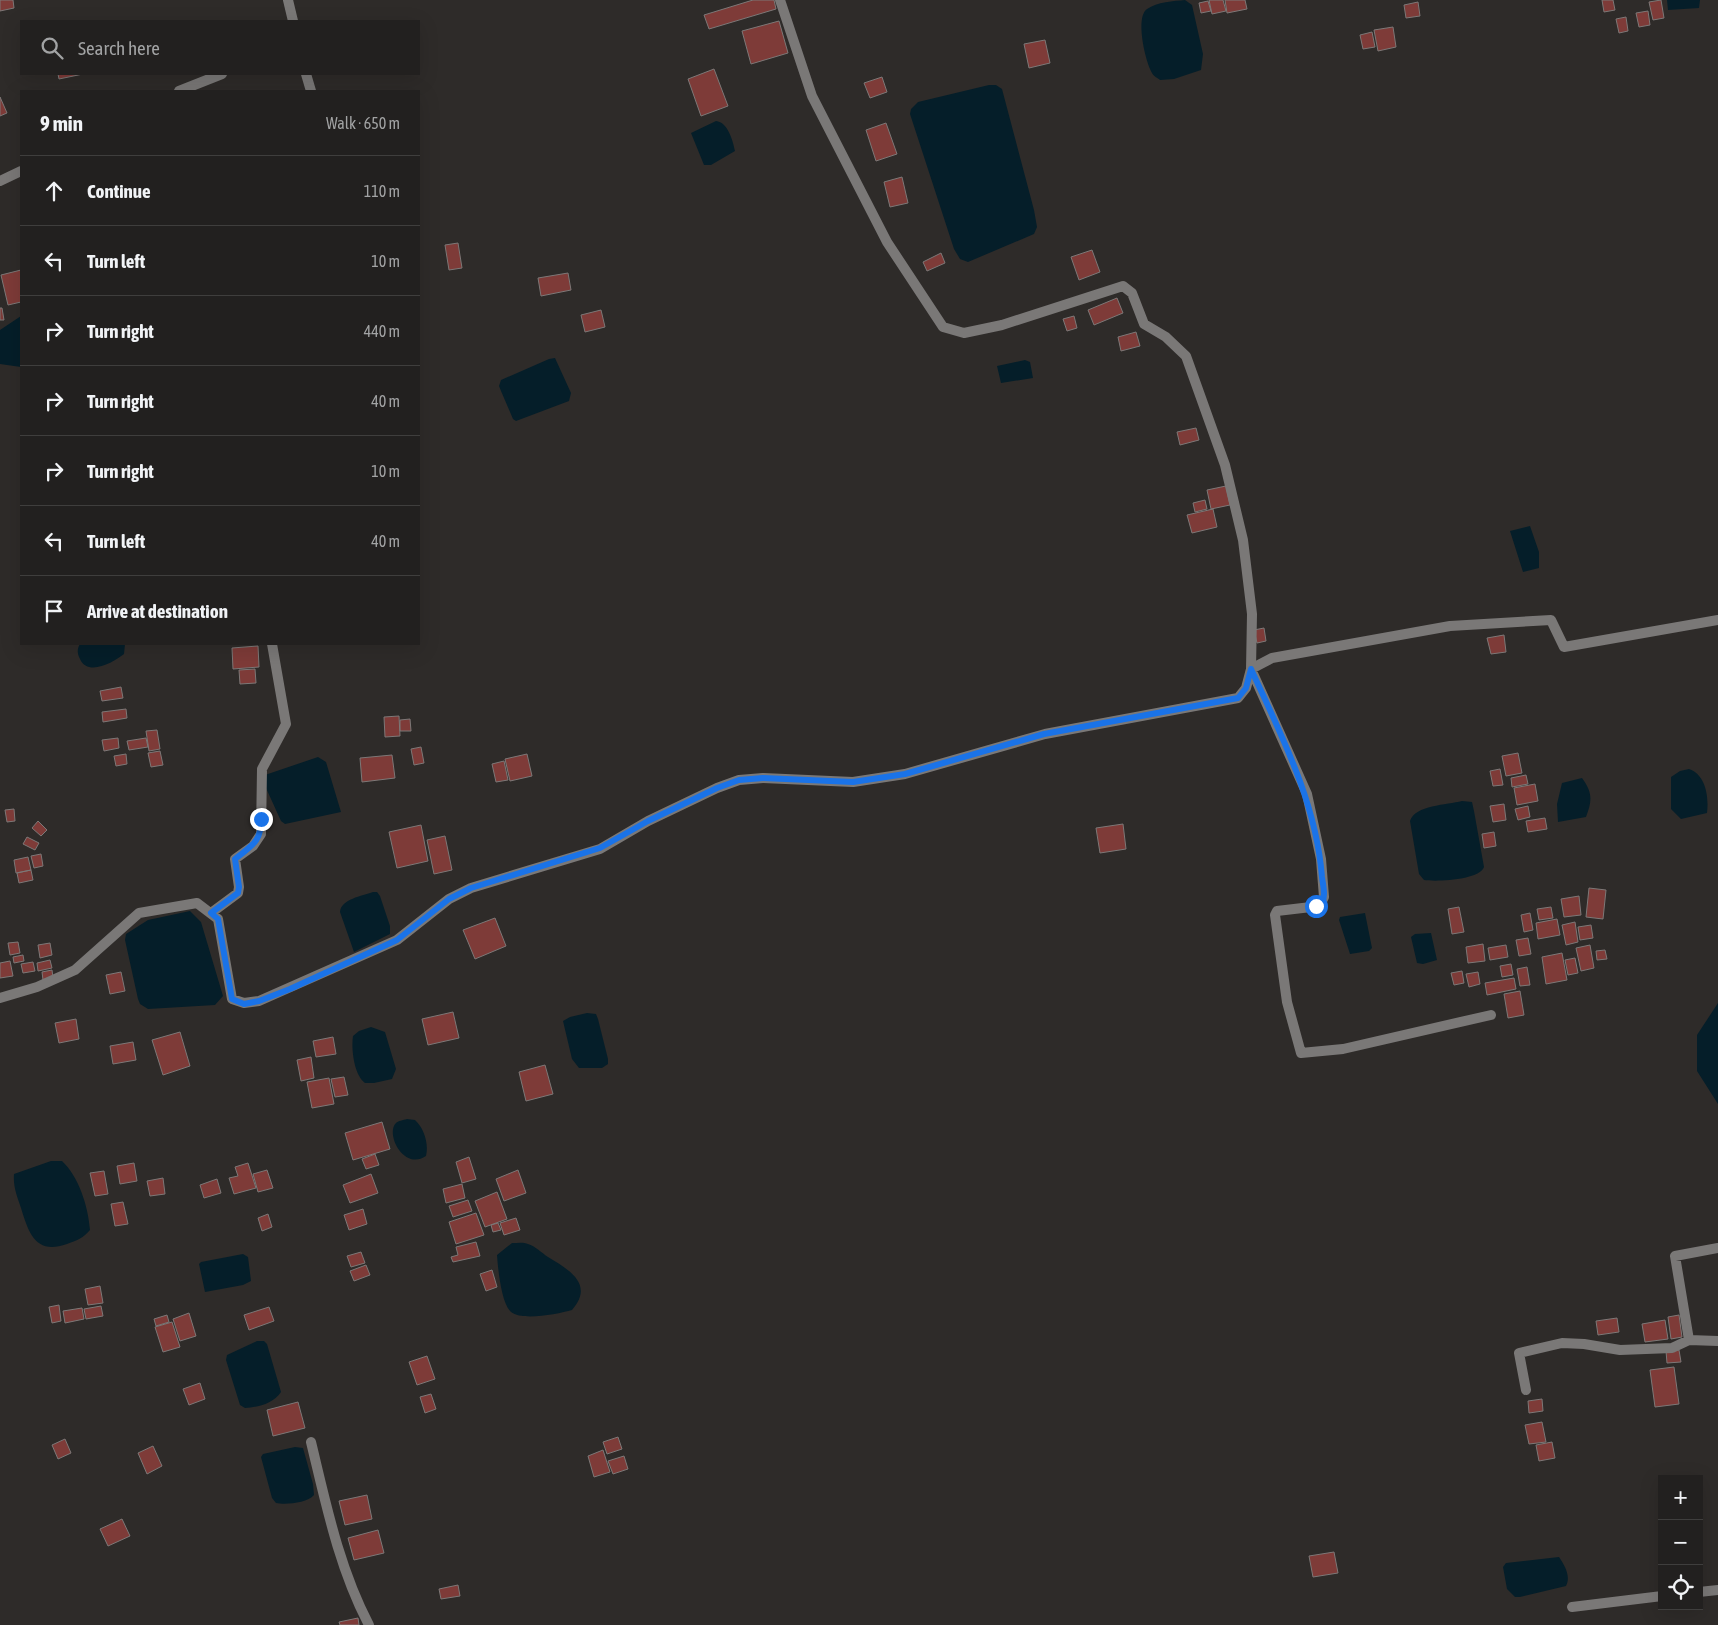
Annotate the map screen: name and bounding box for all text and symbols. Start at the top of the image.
search box [20,20,420,75]
icon: search [38,34,66,62]
text: Search here [78,37,160,59]
text: 9 min [40,111,83,135]
text: Walk · 650 m [326,114,400,132]
icon: ahead [40,177,68,205]
text: Continue [87,180,151,202]
text: 110 m [364,182,400,200]
icon: left [40,247,68,275]
text: Turn left [87,250,145,272]
text: 10 m [371,252,400,270]
icon: right [40,317,68,345]
text: Turn right [87,320,154,342]
text: 440 m [364,322,400,340]
icon: right [40,387,68,415]
text: Turn right [87,390,154,412]
text: 40 m [371,392,400,410]
icon: right [40,457,68,485]
text: Turn right [87,460,154,482]
text: 10 m [371,462,400,480]
icon: left [40,527,68,555]
text: Turn left [87,530,145,552]
text: 40 m [371,532,400,550]
icon: arrive [40,597,68,625]
text: Arrive at destination [87,600,228,622]
route end [250,808,273,831]
route start [1305,895,1328,918]
map controls [1658,1475,1703,1610]
button: + [1658,1475,1703,1520]
button: − [1658,1520,1703,1565]
button: locate [1658,1565,1703,1610]

